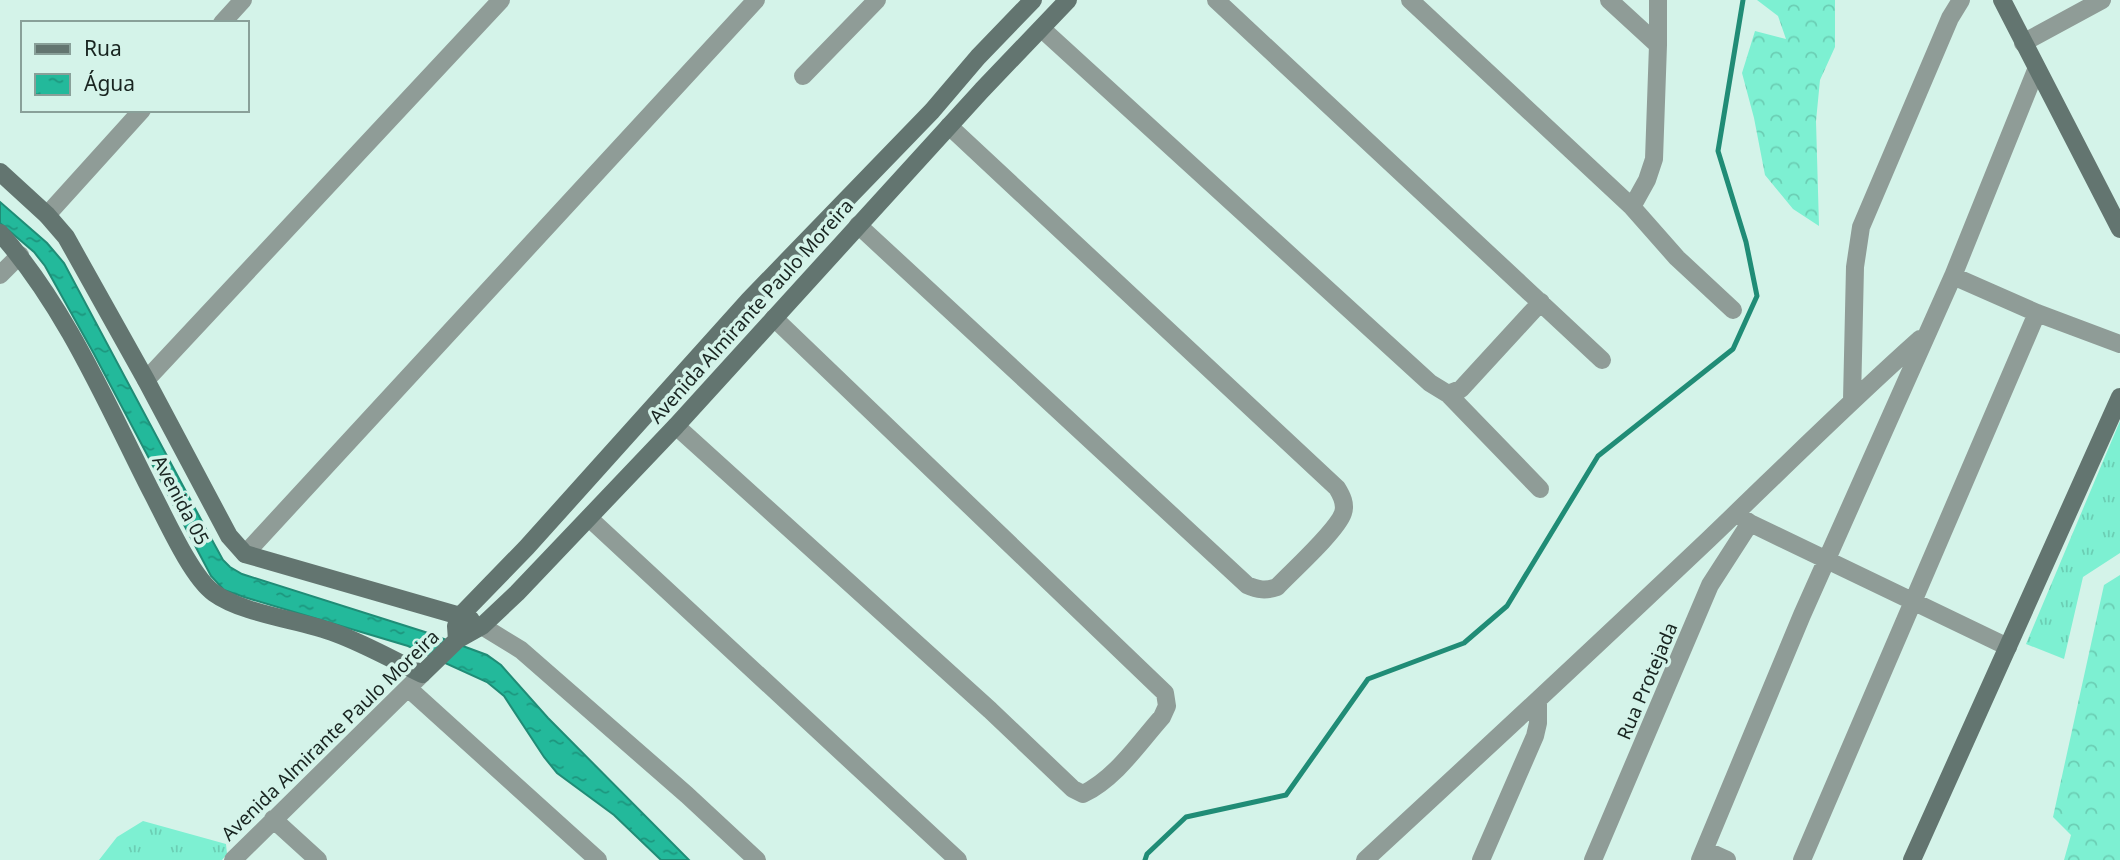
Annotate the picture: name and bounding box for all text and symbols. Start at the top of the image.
legend [21,21,248,112]
text: Rua [84,34,122,62]
text: Água [84,69,135,97]
street label: Avenida Almirante Paulo Moreira [643,193,859,429]
street label: Avenida 05 [146,451,216,549]
street label: Rua Protejada [1611,618,1683,744]
street label: Avenida Almirante Paulo Moreira [215,624,445,846]

